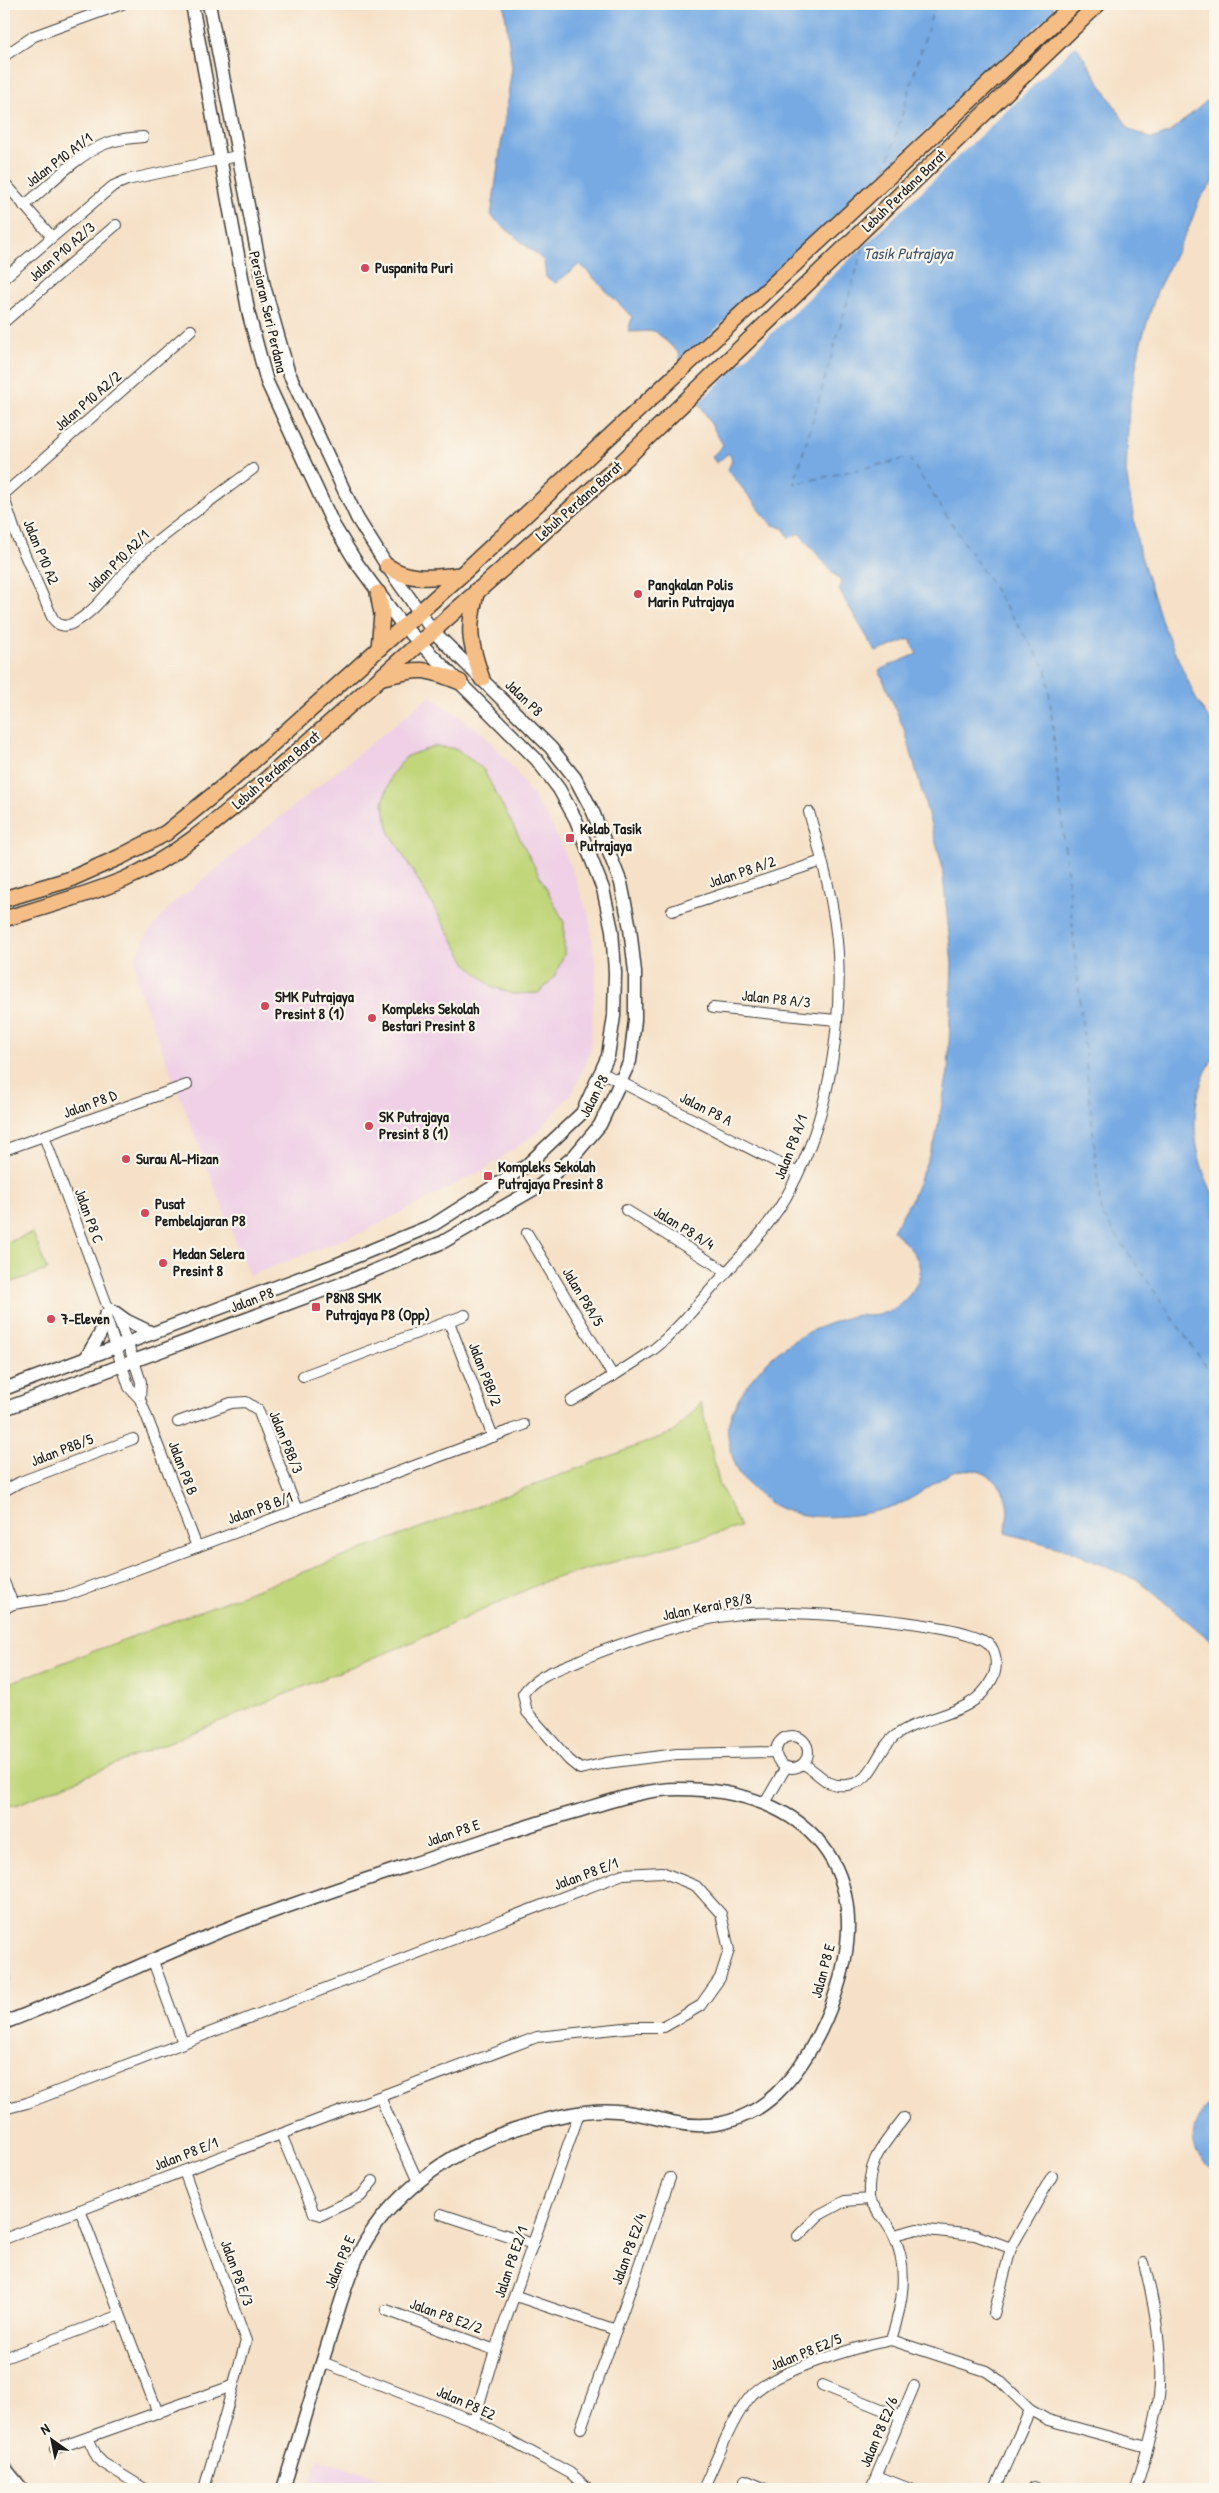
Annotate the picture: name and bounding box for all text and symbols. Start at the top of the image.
street label: Jalan P10 A1/1 [21,127,97,192]
street label: Lebuh Perdana Barat [857,144,951,237]
street label: Jalan P10 A2/3 [24,217,100,286]
water label: Tasik Putrajaya [864,242,954,264]
street label: Persiaran Seri Perdana [244,249,293,375]
place label: Puspanita Puri [375,257,453,279]
marker: Puspanita Puri [359,262,371,274]
street label: Jalan P10 A2/2 [50,366,126,435]
street label: Lebuh Perdana Barat [531,455,627,545]
street label: Jalan P10 A2 [18,516,65,588]
street label: Jalan P10 A2/1 [82,525,154,597]
place label: Pangkalan Polis Marin Putrajaya [648,574,734,613]
marker: Pangkalan Polis Marin Putrajaya [632,588,644,600]
street label: Jalan P8 [501,674,548,721]
street label: Lebuh Perdana Barat [227,725,325,814]
place label: Kelab Tasik Putrajaya [580,818,642,857]
marker: Kelab Tasik Putrajaya [564,832,576,844]
street label: Jalan P8 A/2 [706,850,778,893]
street label: Jalan P8 A/3 [741,984,812,1013]
place label: SMK Putrajaya Presint 8 (1) [275,986,354,1024]
place label: Kompleks Sekolah Bestari Presint 8 [382,998,480,1036]
marker: SMK Putrajaya Presint 8 (1) [259,1000,271,1012]
marker: Kompleks Sekolah Bestari Presint 8 [366,1012,378,1024]
street label: Jalan P8 [574,1071,613,1121]
street label: Jalan P8 D [60,1084,120,1123]
street label: Jalan P8 A [677,1086,737,1131]
place label: SK Putrajaya Presint 8 (1) [379,1106,449,1144]
street label: Jalan P8 A/1 [769,1111,812,1182]
marker: SK Putrajaya Presint 8 (1) [363,1120,375,1132]
place label: Surau Al-Mizan [136,1148,219,1169]
marker: Surau Al-Mizan [120,1153,132,1165]
place label: Kompleks Sekolah Putrajaya Presint 8 [498,1156,604,1195]
marker: Kompleks Sekolah Putrajaya Presint 8 [482,1170,494,1182]
street label: Jalan P8 C [70,1185,109,1246]
place label: Pusat Pembelajaran P8 [155,1193,246,1231]
street label: Jalan P8 A/4 [650,1201,719,1255]
marker: Pusat Pembelajaran P8 [139,1207,151,1219]
place label: Medan Selera Presint 8 [173,1243,244,1281]
marker: Medan Selera Presint 8 [157,1257,169,1269]
street label: Jalan P8A/5 [558,1263,610,1331]
street label: Jalan P8 [227,1282,277,1317]
place label: P8N8 SMK Putrajaya P8 (Opp) [326,1287,430,1326]
marker: P8N8 SMK Putrajaya P8 (Opp) [310,1301,322,1313]
place label: 7-Eleven [60,1308,110,1329]
marker: 7-Eleven [45,1313,57,1325]
street label: Jalan P8B/2 [464,1339,507,1408]
street label: Jalan P8B/3 [264,1407,309,1477]
street label: Jalan P8B/5 [27,1428,97,1471]
street label: Jalan P8 B [164,1438,203,1498]
street label: Jalan P8 B/1 [224,1486,295,1529]
street label: Jalan Kerai P8/8 [661,1588,753,1625]
street label: Jalan P8 E [423,1813,483,1851]
street label: Jalan P8 E/1 [551,1852,621,1895]
street label: Jalan P8 E [805,1941,840,2000]
street label: Jalan P8 E/1 [151,2132,221,2175]
street label: Jalan P8 E2/4 [606,2210,651,2287]
street label: Jalan P8 E2/1 [489,2223,533,2300]
street label: Jalan P8 E [319,2232,360,2291]
street label: Jalan P8 E/3 [216,2237,259,2309]
street label: Jalan P8 E2/2 [407,2293,485,2338]
street label: Jalan P8 E2/5 [767,2328,845,2375]
street label: Jalan P8 E2 [433,2380,499,2425]
street label: Jalan P8 E2/6 [854,2393,903,2470]
north arrow [28,2416,78,2466]
text: N [36,2418,53,2439]

